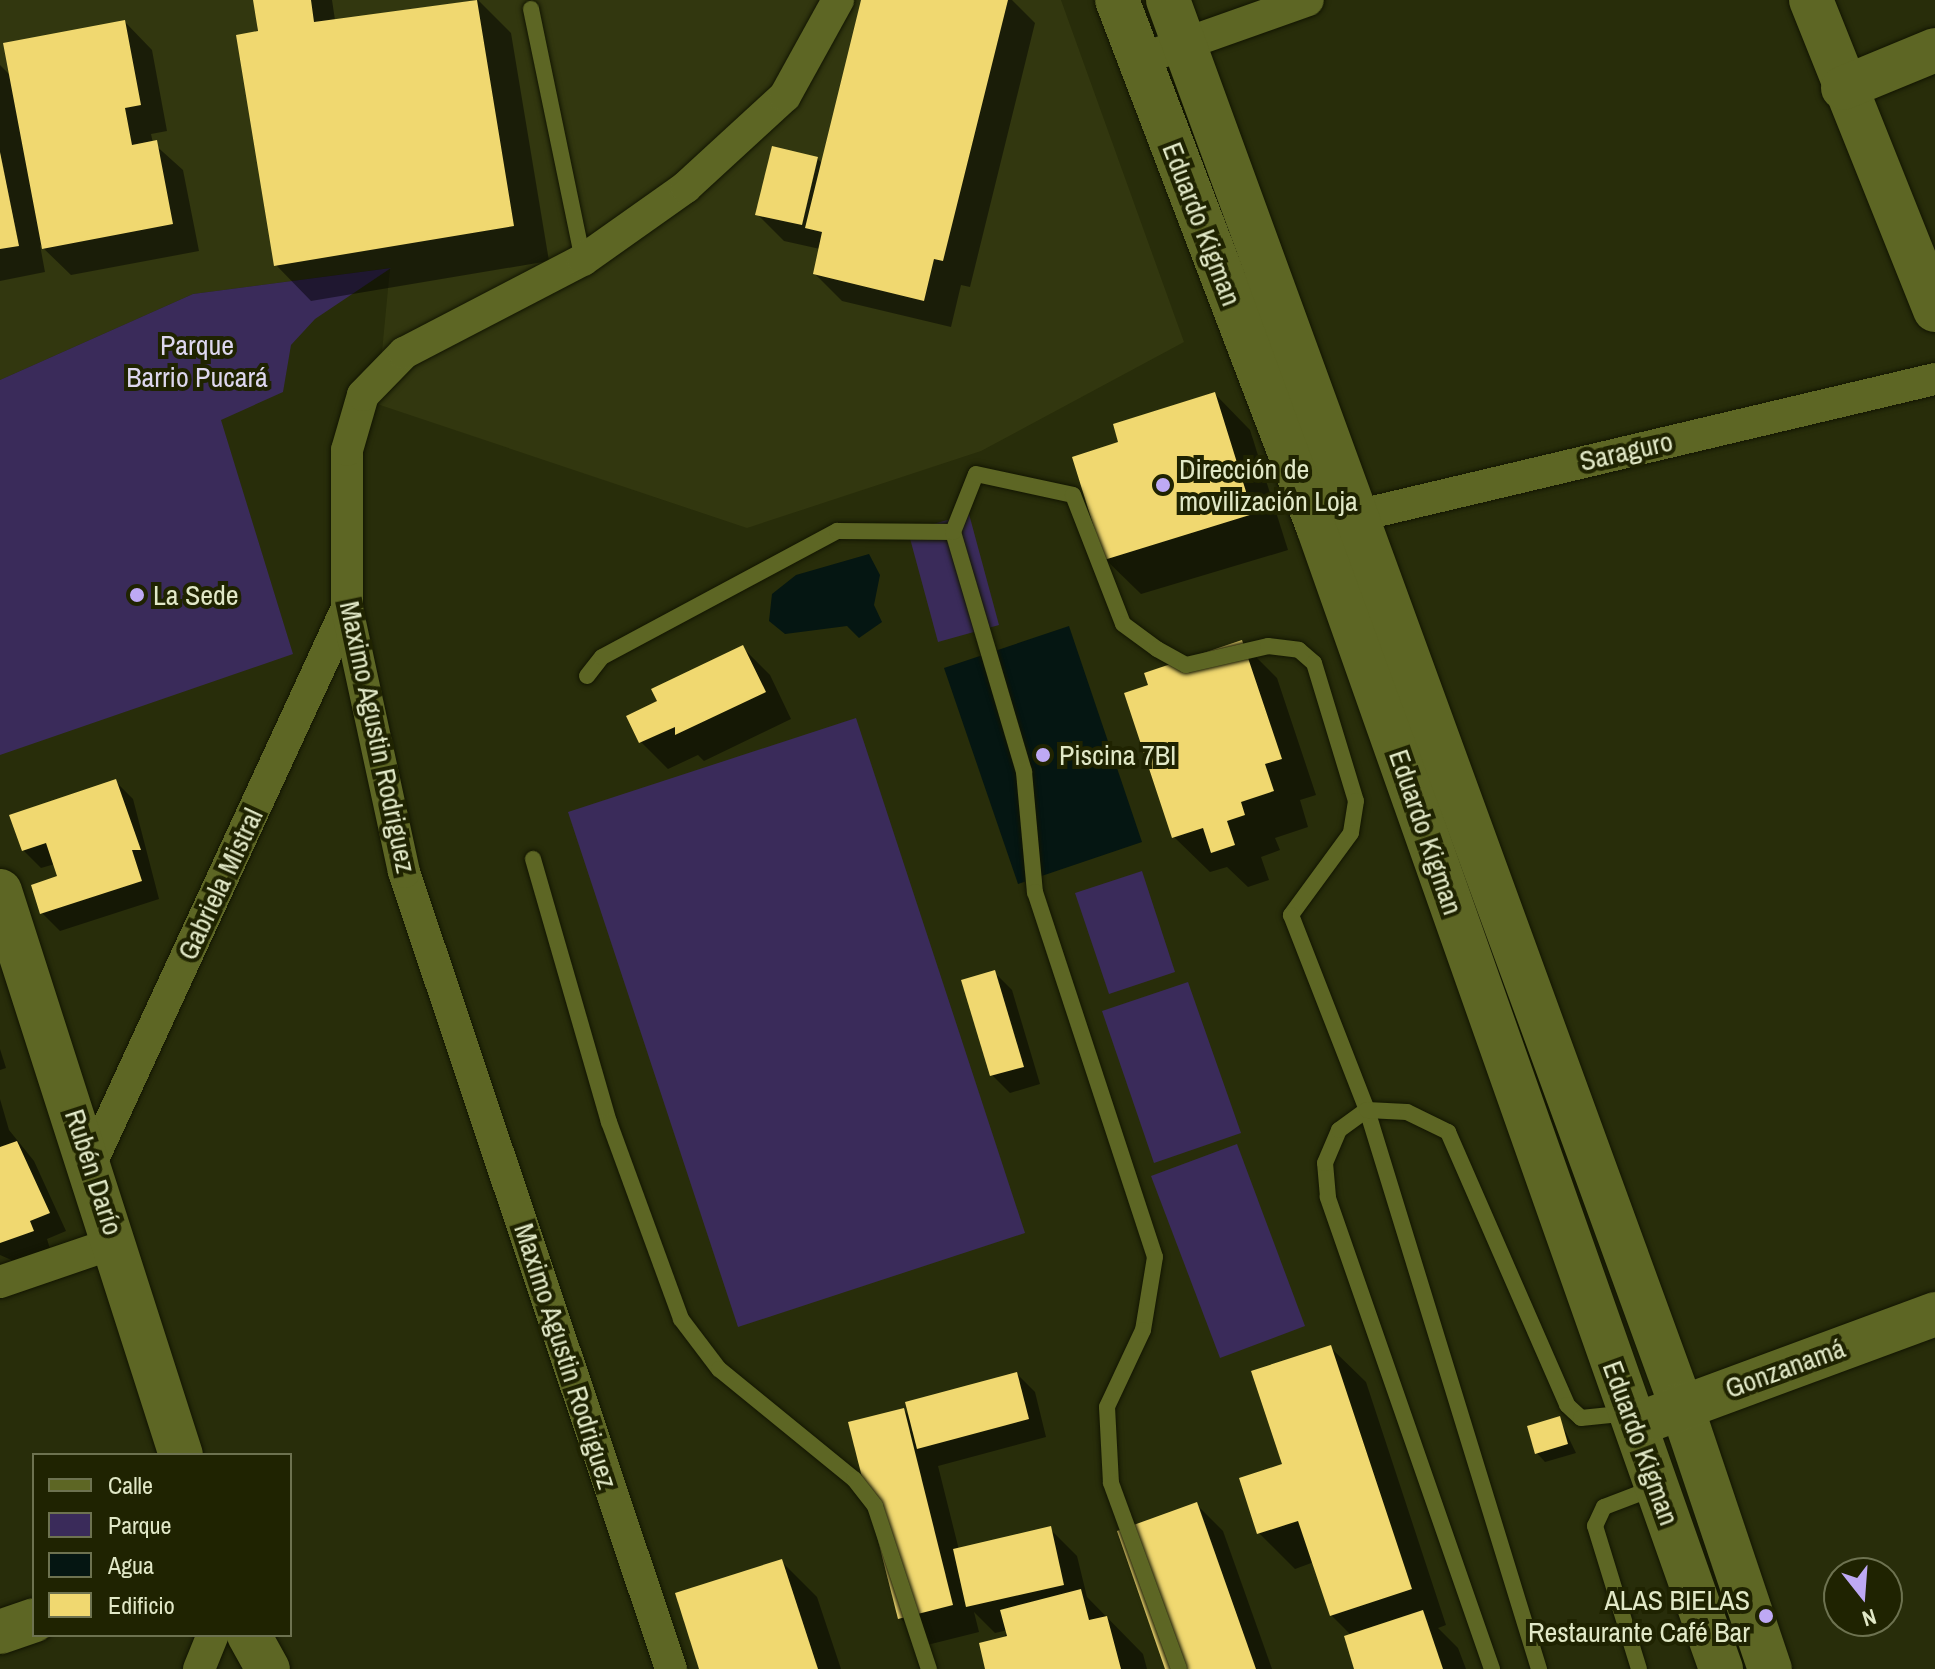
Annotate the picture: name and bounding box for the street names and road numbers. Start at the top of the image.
street label: Eduardo Kigman [1155,138,1249,310]
street label: Saraguro [1576,424,1676,478]
street label: Maximo Agustin Rodriguez [333,597,423,877]
street label: Eduardo Kigman [1382,745,1470,919]
street label: Gabriela Mistral [170,803,270,965]
street label: Rubén Darío [58,1105,130,1239]
street label: Maximo Agustin Rodriguez [507,1219,625,1493]
street label: Gonzanamá [1720,1331,1850,1405]
street label: Eduardo Kigman [1596,1356,1686,1530]

